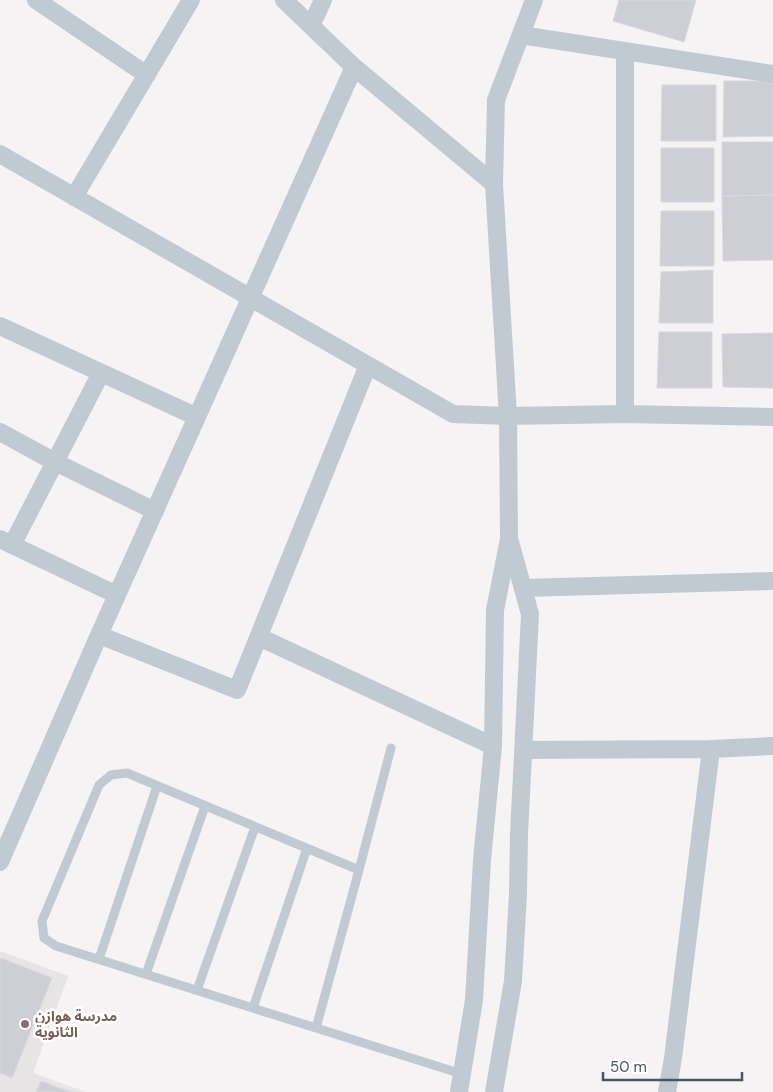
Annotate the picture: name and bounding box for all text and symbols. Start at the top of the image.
place label: مدرسة هوازن الثانوية [35,1007,117,1041]
marker: مدرسة هوازن الثانوية [19,1018,31,1030]
scale bar [603,1050,742,1082]
text: 50 m [610,1057,647,1077]

